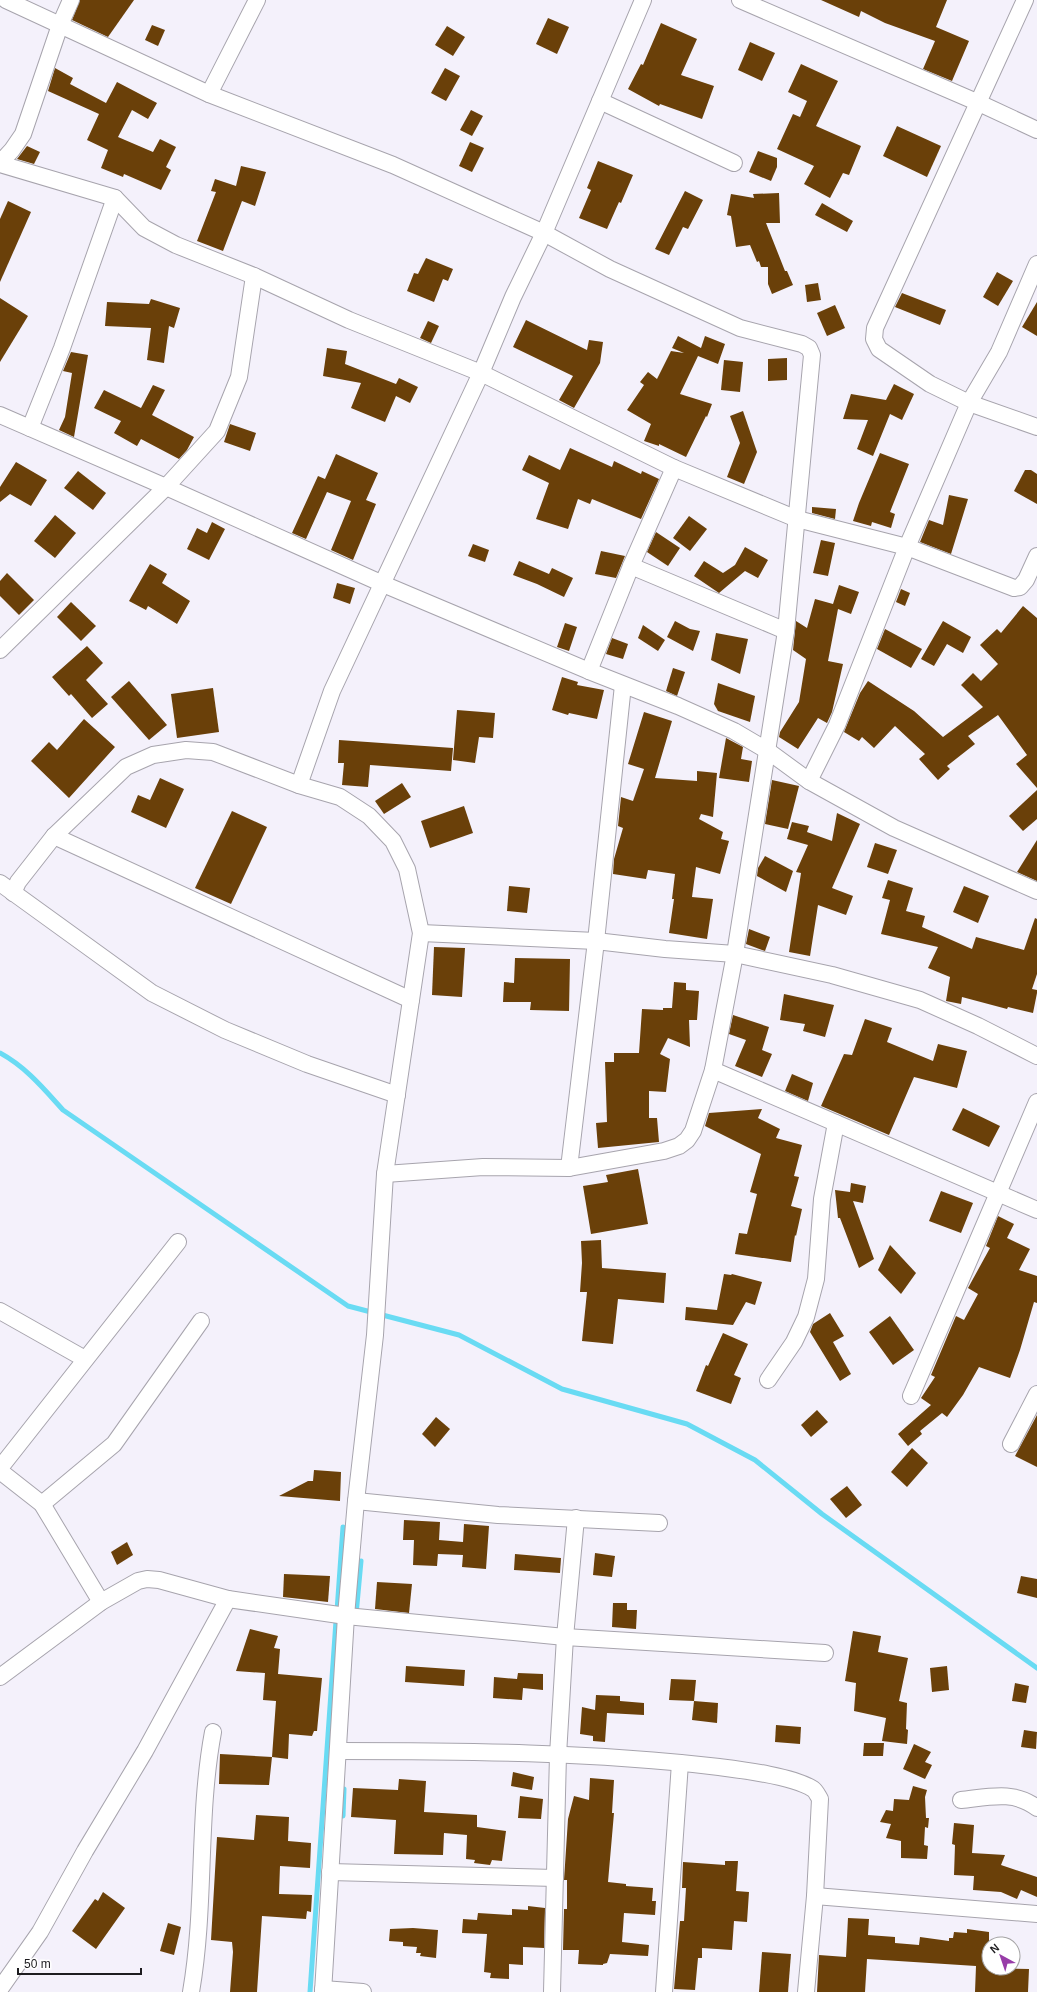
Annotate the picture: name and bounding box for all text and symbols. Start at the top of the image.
north arrow [981,1936,1021,1976]
text: N [988,1941,1002,1955]
scale bar [18,1950,141,1976]
text: 50 m [24,1957,51,1971]

